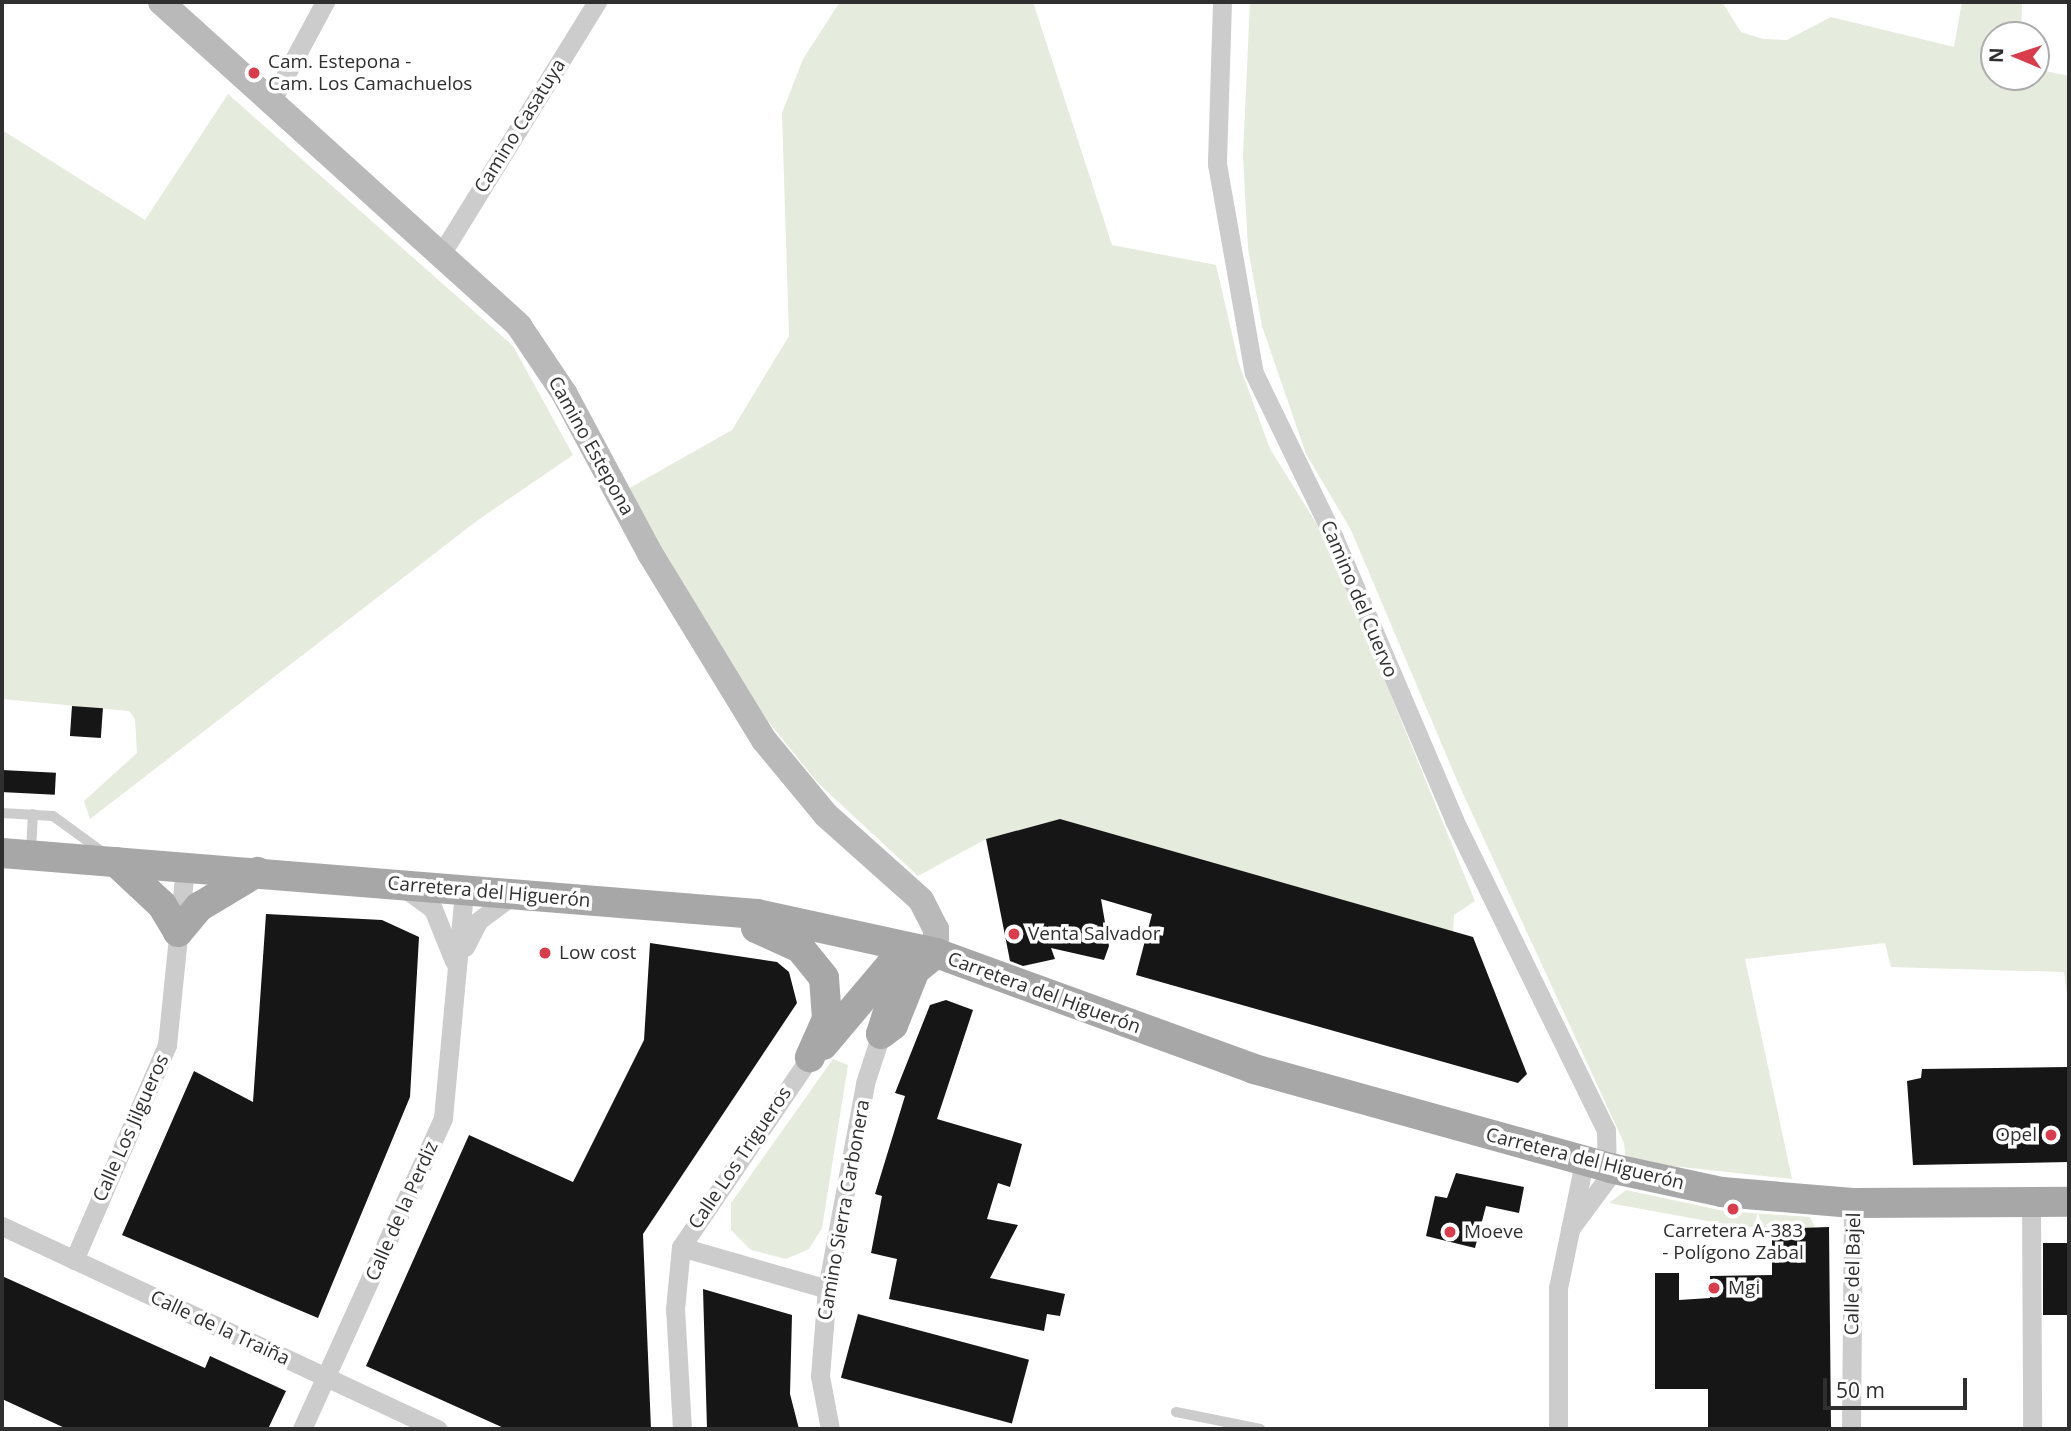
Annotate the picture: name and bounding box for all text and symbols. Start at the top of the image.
north arrow [1980,21,2050,91]
text: N [1983,47,2009,64]
place label: Cam. Estepona - Cam. Los Camachuelos [268,51,472,95]
street label: Camino Casatuya [470,55,570,197]
marker: Cam. Estepona - Cam. Los Camachuelos [246,65,262,81]
street label: Camino Estepona [543,373,639,519]
street label: Camino del Cuervo [1316,517,1402,681]
street label: Carretera del Higuerón [387,872,591,912]
place label: Venta Salvador [1028,923,1161,945]
marker: Venta Salvador [1006,926,1022,942]
place label: Low cost [559,942,636,964]
marker: Low cost [537,945,553,961]
street label: Carretera del Higuerón [944,947,1144,1039]
street label: Calle Los Jilgueros [88,1051,174,1205]
street label: Calle Los Trigueros [684,1082,796,1234]
street label: Camino Sierra Carbonera [813,1098,875,1322]
street label: Carretera del Higuerón [1483,1123,1687,1195]
place label: Opel [1995,1124,2037,1146]
marker: Opel [2043,1127,2059,1143]
street label: Calle de la Perdiz [361,1138,443,1284]
marker: Carretera A-383 - Polígono Zabal [1725,1201,1741,1217]
street label: Calle del Bajel [1841,1212,1865,1336]
place label: Carretera A-383 - Polígono Zabal [1662,1220,1804,1264]
place label: Moeve [1464,1221,1523,1243]
marker: Moeve [1442,1224,1458,1240]
place label: Mgi [1728,1277,1760,1299]
marker: Mgi [1706,1280,1722,1296]
street label: Calle de la Traiña [147,1286,293,1370]
scale bar [1826,1364,1969,1408]
text: 50 m [1836,1376,1885,1404]

